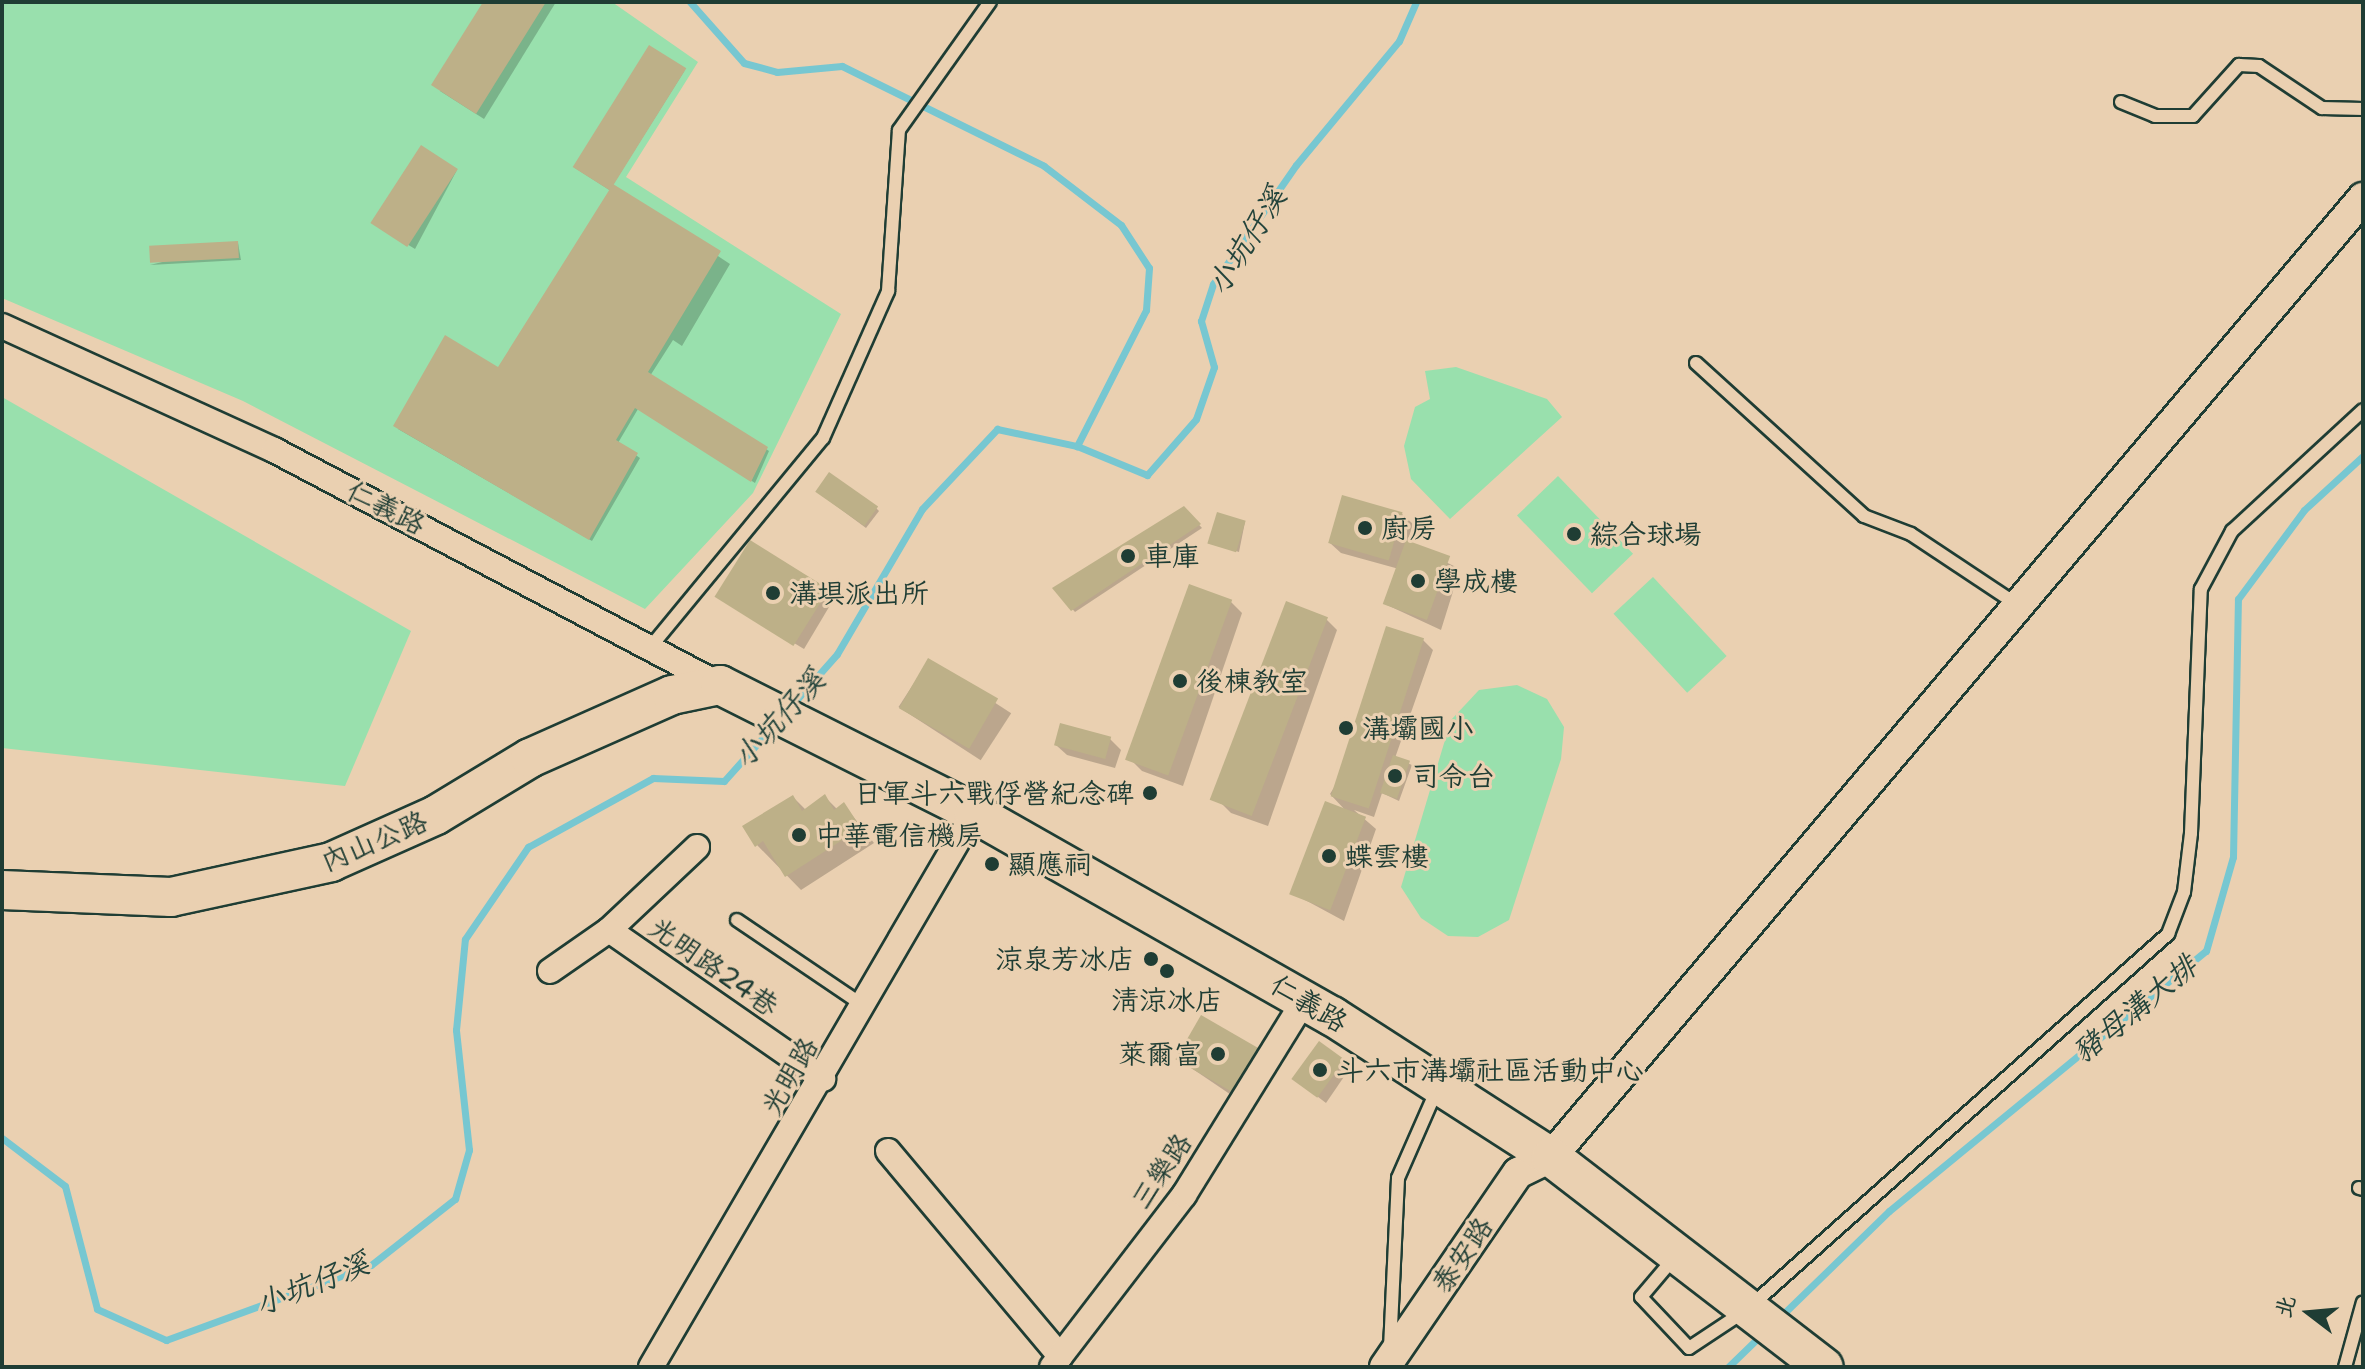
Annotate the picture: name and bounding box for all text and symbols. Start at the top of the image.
water label: 小坑仔溪 [1200,181,1294,301]
street label: 仁義路 [341,473,431,541]
place label: 廚房 [1381,511,1437,545]
place label: 綜合球場 [1590,517,1702,551]
marker: 廚房 [1356,519,1374,537]
marker: 綜合球場 [1565,525,1583,543]
place label: 車庫 [1144,539,1200,573]
marker: 車庫 [1119,547,1137,565]
place label: 學成樓 [1434,564,1518,598]
marker: 學成樓 [1409,572,1427,590]
place label: 溝埧派出所 [789,576,929,610]
marker: 溝埧派出所 [764,584,782,602]
water label: 小坑仔溪 [725,662,833,776]
place label: 後棟教室 [1196,664,1308,698]
marker: 後棟教室 [1171,672,1189,690]
place label: 溝壩國小 [1362,711,1474,745]
marker: 溝壩國小 [1337,719,1355,737]
place label: 司令台 [1411,759,1495,793]
marker: 司令台 [1386,767,1404,785]
place label: 日軍斗六戰俘營紀念碑 [854,776,1134,810]
marker: 日軍斗六戰俘營紀念碑 [1141,784,1159,802]
street label: 內山公路 [316,804,432,878]
place label: 中華電信機房 [815,818,983,852]
marker: 中華電信機房 [790,826,808,844]
place label: 蝶雲樓 [1345,839,1429,873]
place label: 顯應祠 [1008,847,1092,881]
marker: 蝶雲樓 [1320,847,1338,865]
marker: 顯應祠 [983,855,1001,873]
street label: 光明路24巷 [643,909,785,1023]
place label: 涼泉芳冰店 [995,942,1135,976]
water label: 豬母溝大排 [2065,948,2205,1070]
marker: 涼泉芳冰店 [1142,950,1160,968]
marker: 清涼冰店 [1158,962,1176,980]
street label: 仁義路 [1264,967,1354,1039]
place label: 清涼冰店 [1111,983,1223,1017]
street label: 光明路 [753,1031,825,1121]
place label: 萊爾富 [1118,1037,1202,1071]
marker: 萊爾富 [1209,1045,1227,1063]
place label: 斗六市溝壩社區活動中心 [1336,1053,1644,1087]
marker: 斗六市溝壩社區活動中心 [1311,1061,1329,1079]
street label: 三樂路 [1124,1127,1198,1215]
street label: 泰安路 [1425,1211,1499,1299]
water label: 小坑仔溪 [250,1245,374,1323]
north arrow [2269,1273,2349,1353]
text: 北 [2268,1292,2302,1321]

